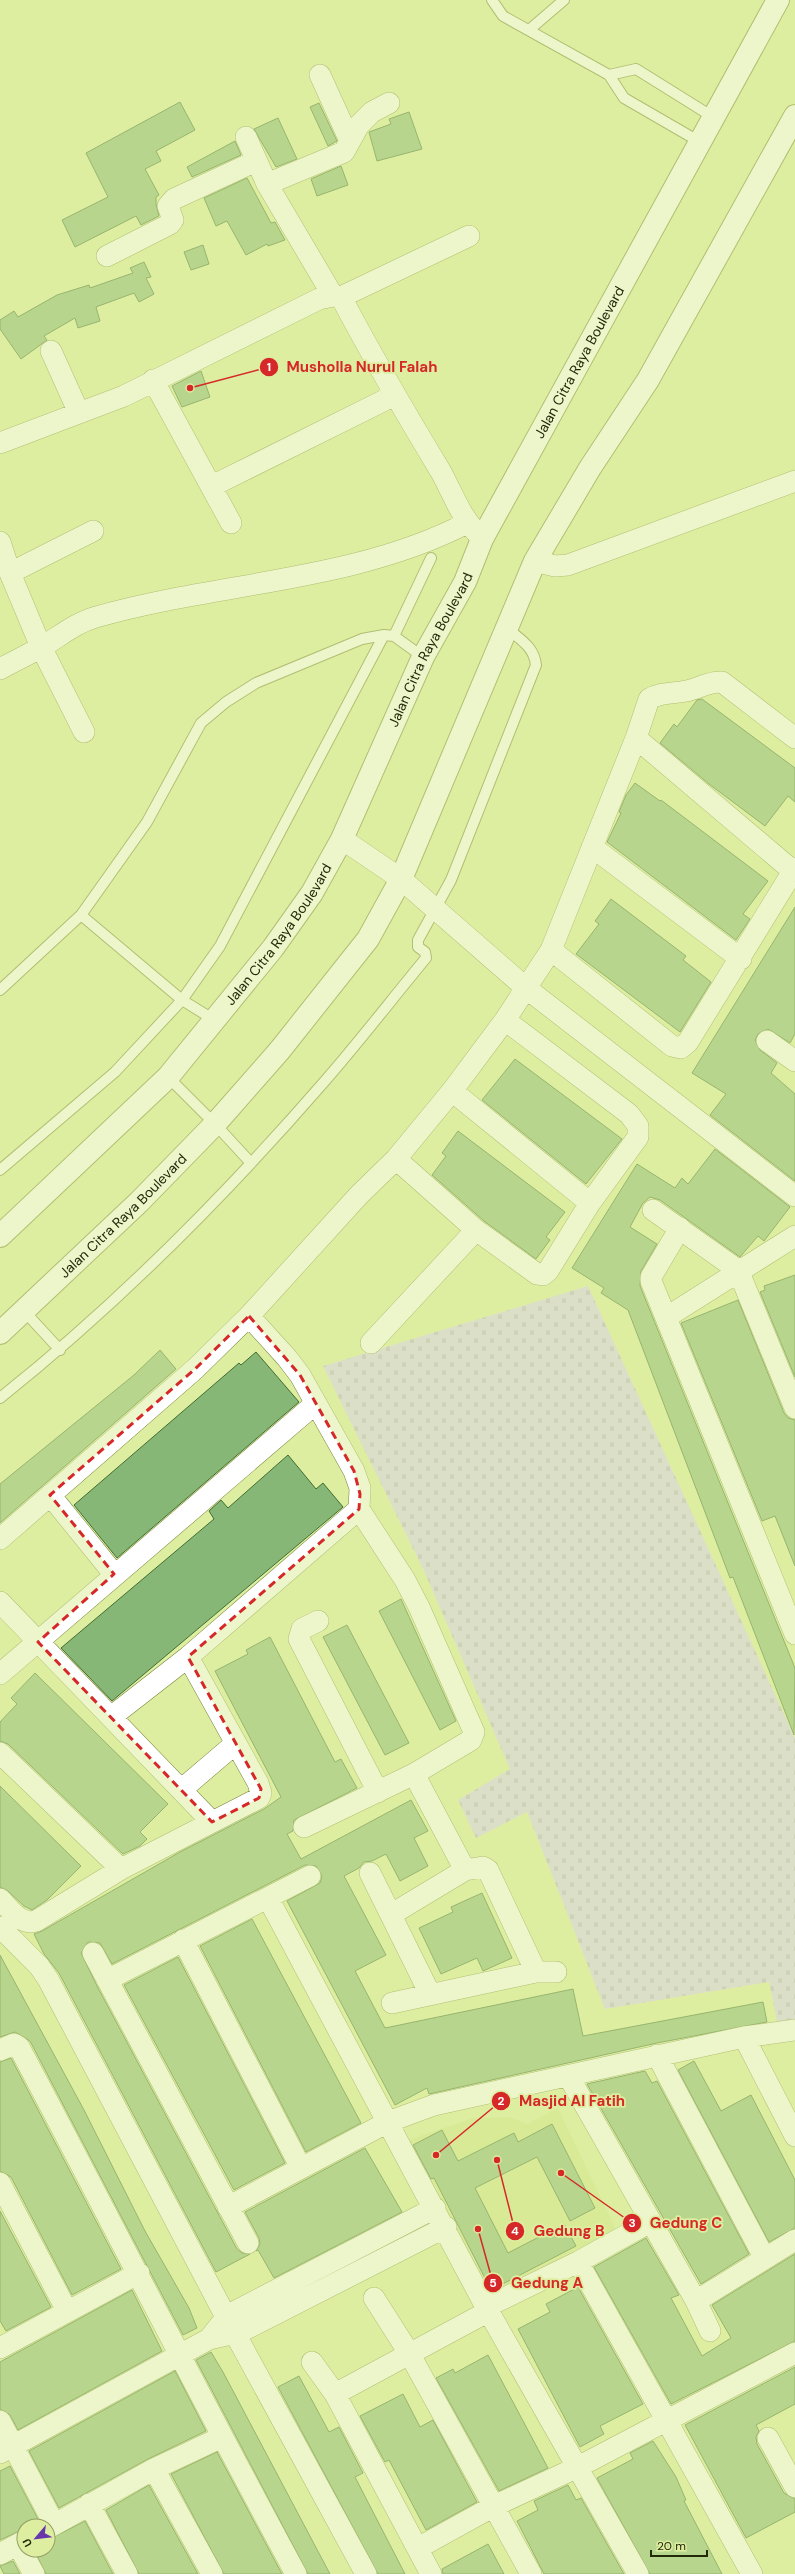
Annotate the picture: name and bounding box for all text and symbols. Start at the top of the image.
street label: Jalan Citra Raya Boulevard [530,283,628,441]
callout: Musholla Nurul Falah [259,353,446,380]
text: Musholla Nurul Falah [287,357,437,377]
text: 1 [267,359,271,375]
street label: Jalan Citra Raya Boulevard [384,570,477,730]
street label: Jalan Citra Raya Boulevard [221,860,336,1009]
street label: Jalan Citra Raya Boulevard [55,1150,190,1282]
callout: Masjid Al Fatih [491,2087,633,2114]
text: Masjid Al Fatih [519,2091,625,2111]
text: 2 [498,2093,505,2109]
callout: Gedung C [622,2210,730,2237]
text: Gedung C [650,2213,722,2233]
text: 3 [628,2215,636,2231]
callout: Gedung B [505,2218,612,2245]
text: Gedung B [533,2221,605,2241]
text: 4 [511,2223,519,2239]
callout: Gedung A [483,2269,591,2296]
text: Gedung A [511,2273,583,2293]
text: 5 [489,2275,497,2291]
north arrow [16,2518,56,2558]
scale bar [651,2532,707,2558]
text: U [19,2536,35,2549]
text: 20 m [657,2538,686,2554]

